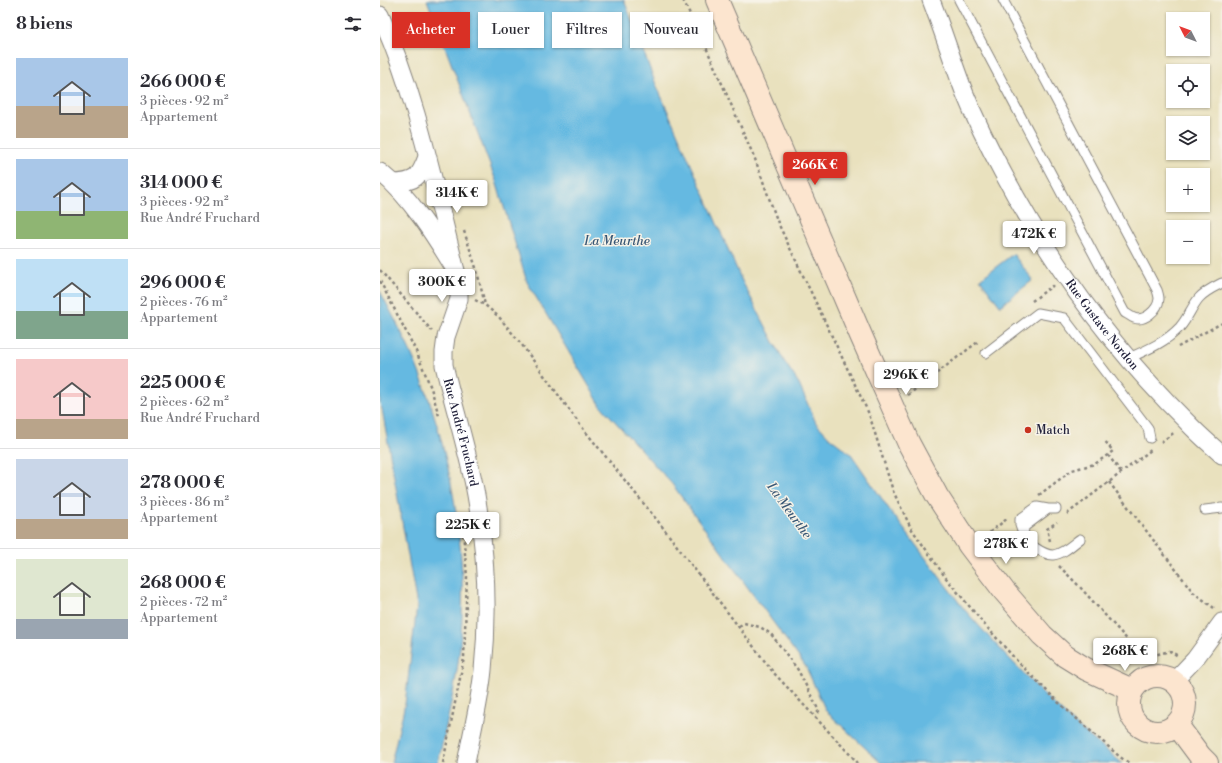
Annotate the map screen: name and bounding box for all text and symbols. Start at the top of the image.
chip: Acheter [392,12,470,48]
chip: Louer [478,12,544,48]
chip: Filtres [552,12,622,48]
chip: Nouveau [630,12,713,48]
north arrow [1166,12,1210,56]
map controls [1166,12,1210,264]
text: 8 biens [16,13,73,35]
icon: filters [342,13,364,35]
button: locate [1166,64,1210,108]
text: 266 000 € [140,71,226,93]
icon: home [48,74,96,122]
text: 3 pièces · 92 m² [140,93,228,109]
text: Appartement [140,109,218,125]
button: layers [1166,116,1210,160]
pin: 266K € [782,152,848,186]
text: 266K € [792,157,838,173]
button: + [1166,168,1210,212]
text: 314 000 € [140,172,222,194]
icon: home [48,175,96,223]
pin: 314K € [424,180,490,214]
text: 314K € [436,185,478,201]
text: 3 pièces · 92 m² [140,194,228,210]
text: Rue André Fruchard [140,210,260,226]
button: − [1166,220,1210,264]
pin: 472K € [1001,221,1067,255]
text: 472K € [1012,226,1056,242]
water label: La Meurthe [583,233,650,249]
pin: 300K € [409,269,475,303]
text: 296 000 € [140,272,226,294]
text: 300K € [418,274,466,290]
icon: home [48,275,96,323]
street label: Rue Gustave Nordon [1062,276,1142,373]
text: 2 pièces · 76 m² [140,294,227,310]
text: Appartement [140,310,218,326]
pin: 296K € [873,362,939,396]
text: 296K € [883,367,929,383]
text: 225 000 € [140,372,225,394]
icon: home [48,375,96,423]
street label: Rue André Fruchard [440,377,481,488]
text: 2 pièces · 62 m² [140,394,229,410]
text: Rue André Fruchard [140,410,260,426]
place label: Match [1036,423,1070,438]
marker: Match [1023,425,1033,435]
text: 278 000 € [140,472,225,494]
icon: home [48,475,96,523]
water label: La Meurthe [763,479,815,542]
text: 3 pièces · 86 m² [140,494,229,510]
text: Appartement [140,510,218,526]
pin: 225K € [435,512,501,546]
text: 225K € [445,517,491,533]
pin: 278K € [973,531,1039,565]
text: 278K € [984,536,1028,552]
text: 268 000 € [140,572,226,594]
icon: home [48,575,96,623]
text: 2 pièces · 72 m² [140,594,227,610]
text: Appartement [140,610,218,626]
pin: 268K € [1092,638,1158,672]
text: 268K € [1102,643,1148,659]

